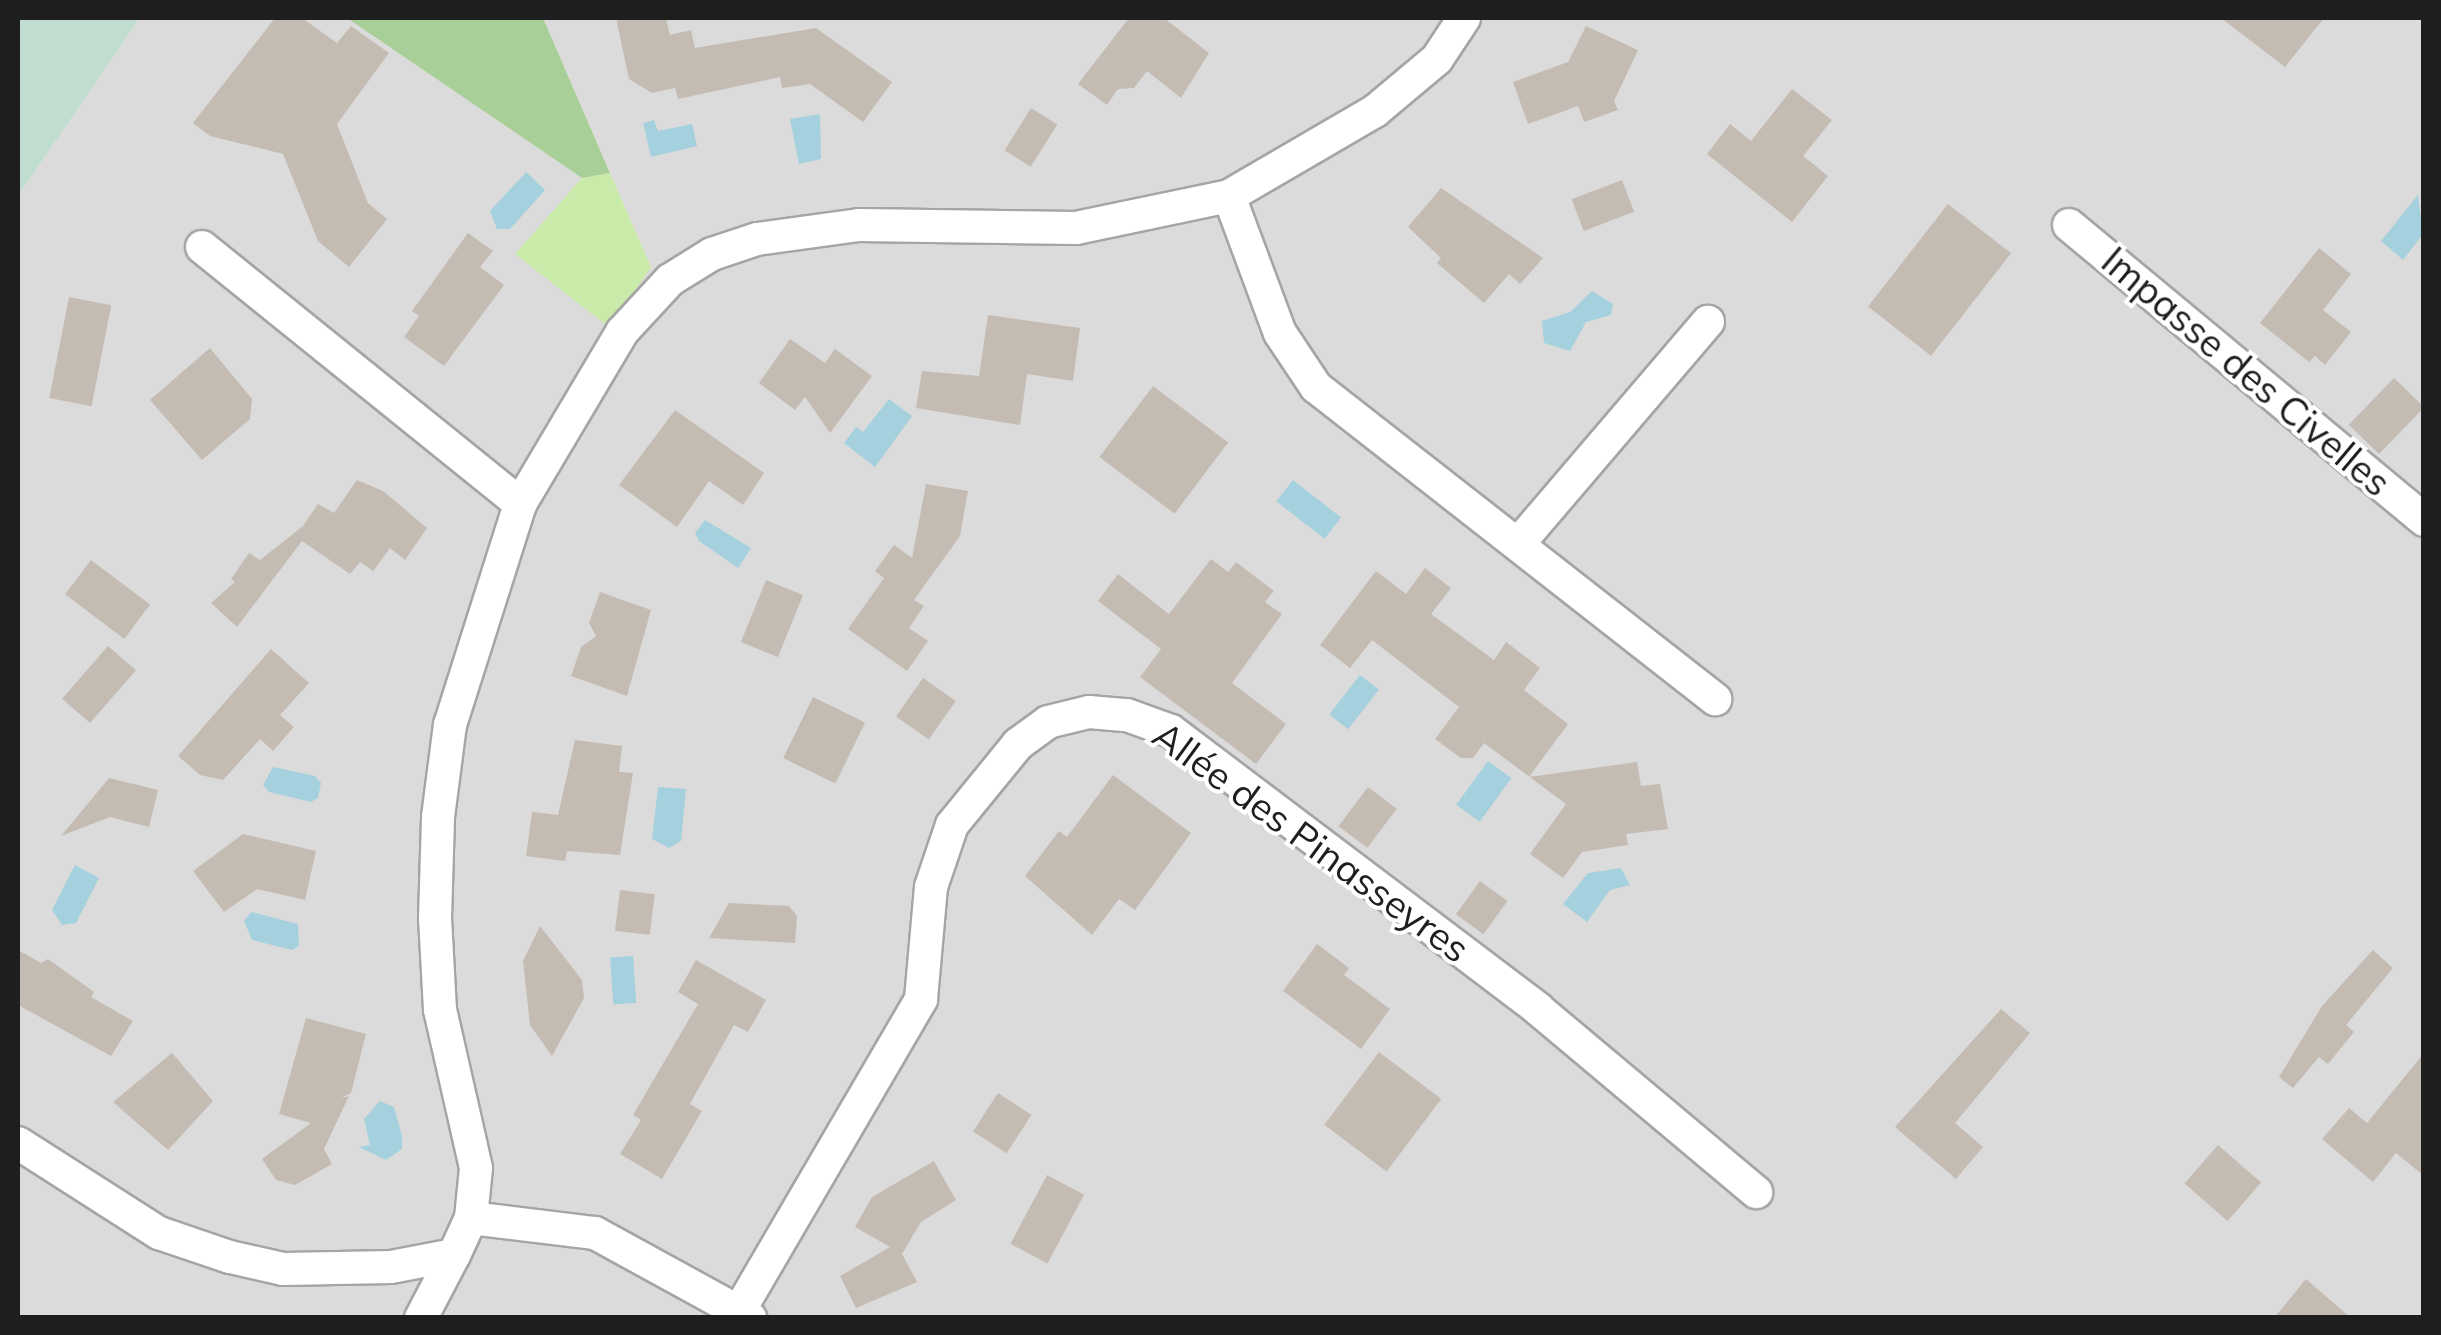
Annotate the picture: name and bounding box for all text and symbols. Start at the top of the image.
street label: Impasse des Civelles [2092,238,2400,506]
street label: Allée des Pinasseyres [1144,712,1478,972]

